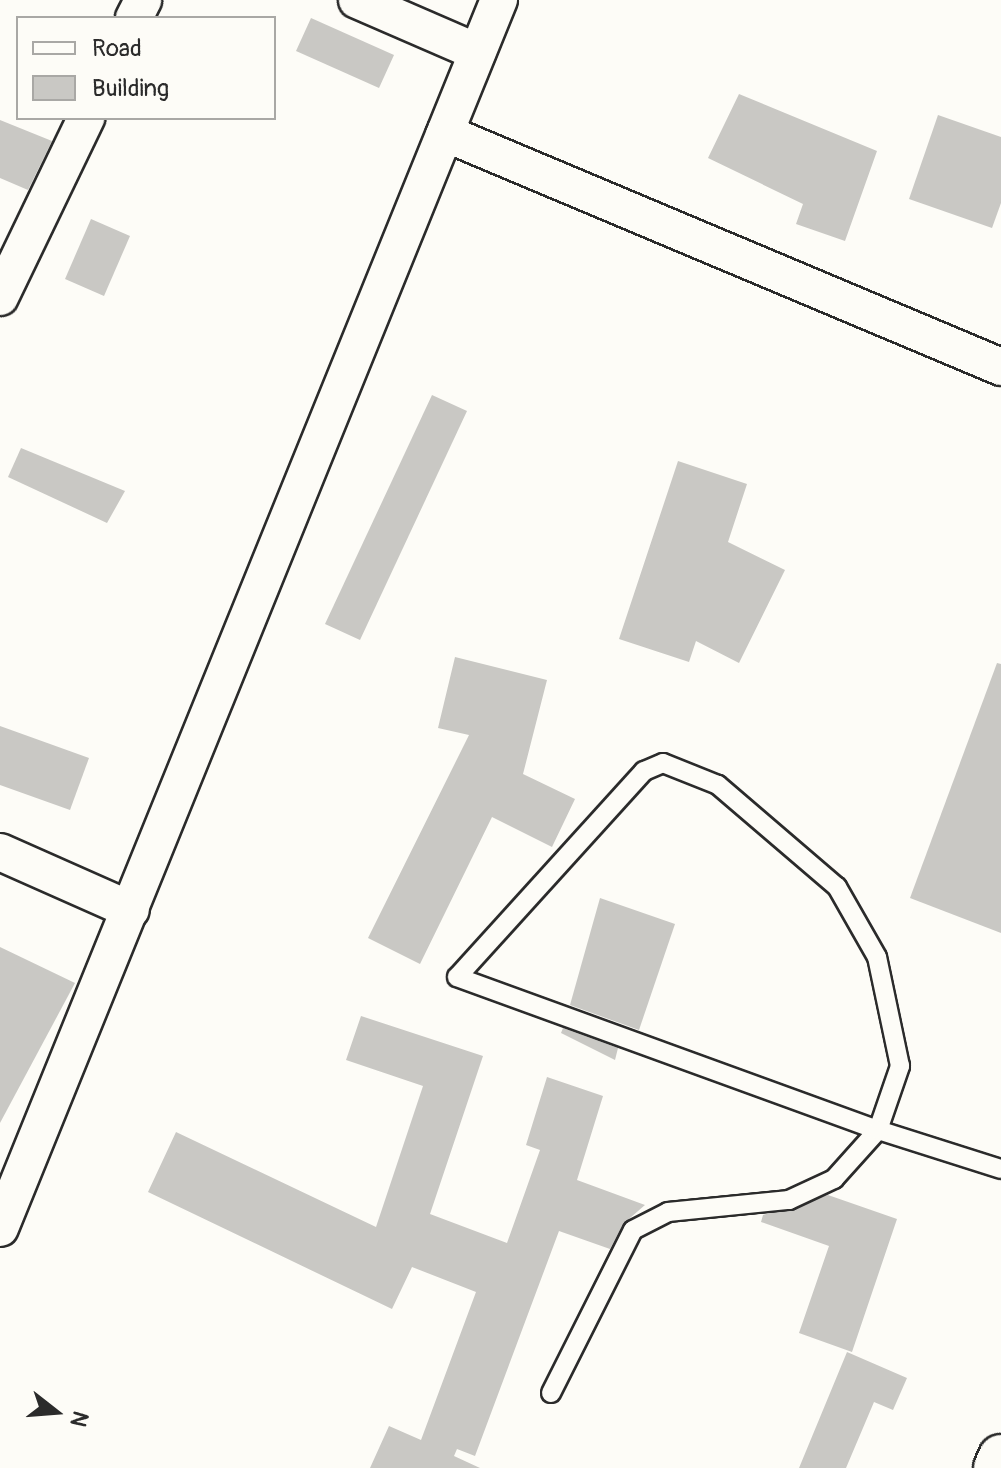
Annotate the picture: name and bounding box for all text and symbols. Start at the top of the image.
legend [16,16,276,120]
text: Road [92,34,142,63]
text: Building [92,74,169,103]
north arrow [16,1372,96,1452]
text: N [63,1408,95,1430]

